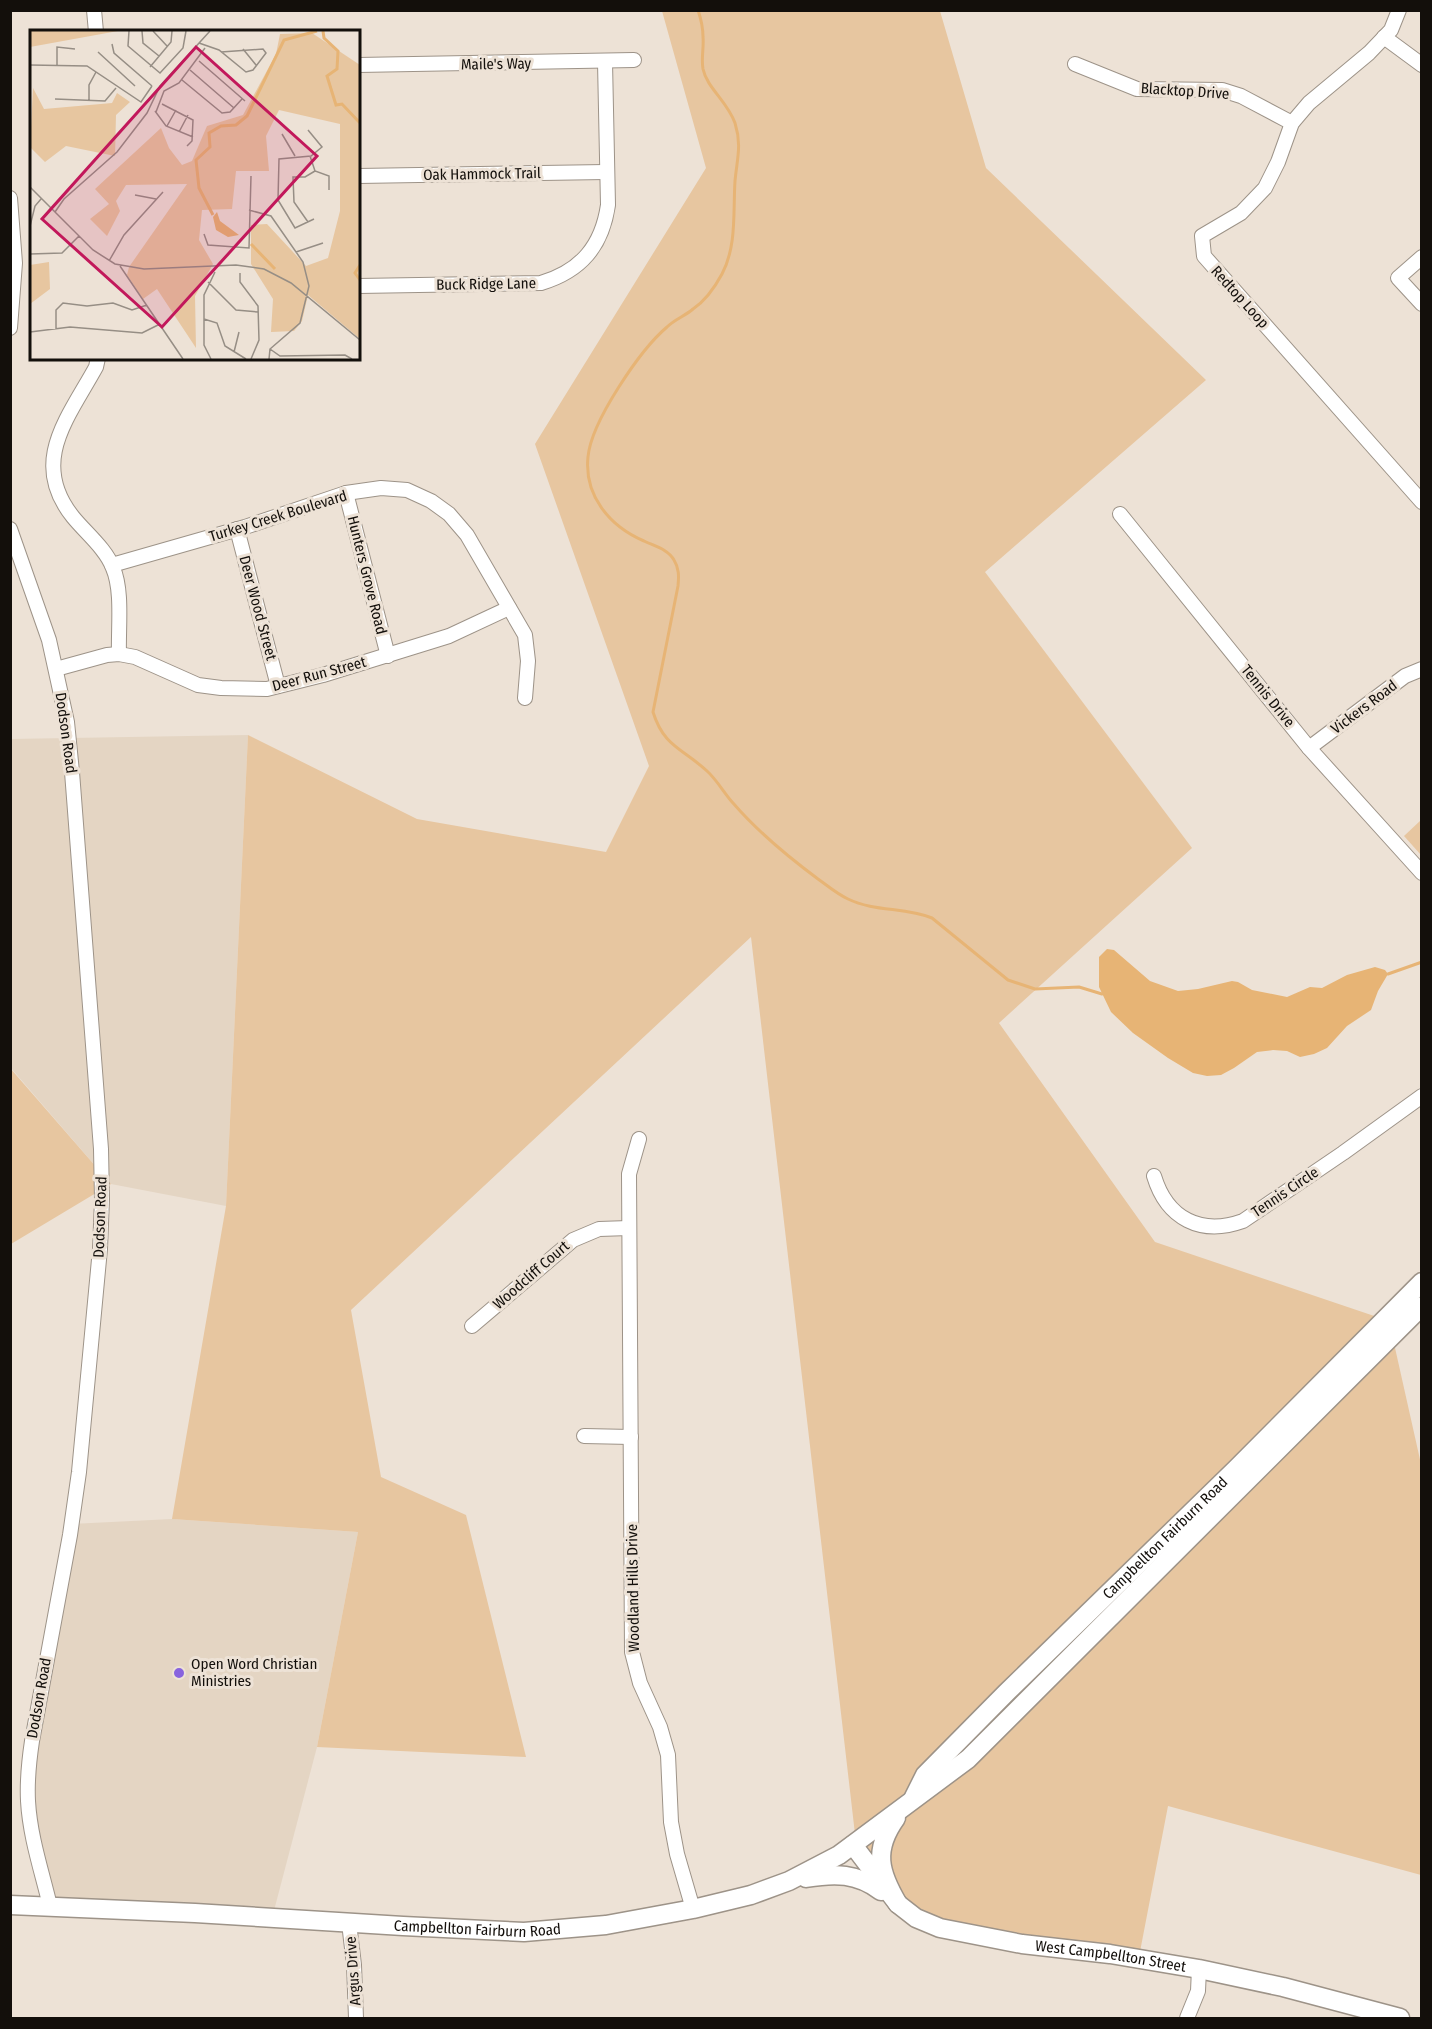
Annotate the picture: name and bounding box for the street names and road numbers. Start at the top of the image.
street label: Maile's Way [461,54,532,74]
street label: Blacktop Drive [1140,79,1230,103]
street label: Oak Hammock Trail [423,164,541,184]
street label: Redtop Loop [1207,262,1273,332]
street label: Buck Ridge Lane [436,274,536,294]
street label: Turkey Creek Boulevard [207,486,349,546]
street label: Hunters Grove Road [344,514,390,636]
street label: Deer Wood Street [235,554,281,662]
street label: Deer Run Street [270,653,368,695]
street label: Tennis Drive [1237,661,1299,731]
street label: Vickers Road [1327,676,1401,738]
street label: Dodson Road [51,691,81,775]
street label: Tennis Circle [1248,1163,1322,1221]
street label: Dodson Road [90,1176,110,1258]
street label: Woodcliff Court [489,1237,573,1313]
street label: Campbellton Fairburn Road [1099,1473,1231,1603]
street label: Woodland Hills Drive [623,1524,643,1652]
street label: Dodson Road [23,1656,55,1740]
street label: Campbellton Fairburn Road [393,1916,562,1941]
street label: Argus Drive [342,1936,364,2006]
street label: West Campbellton Street [1034,1937,1187,1976]

